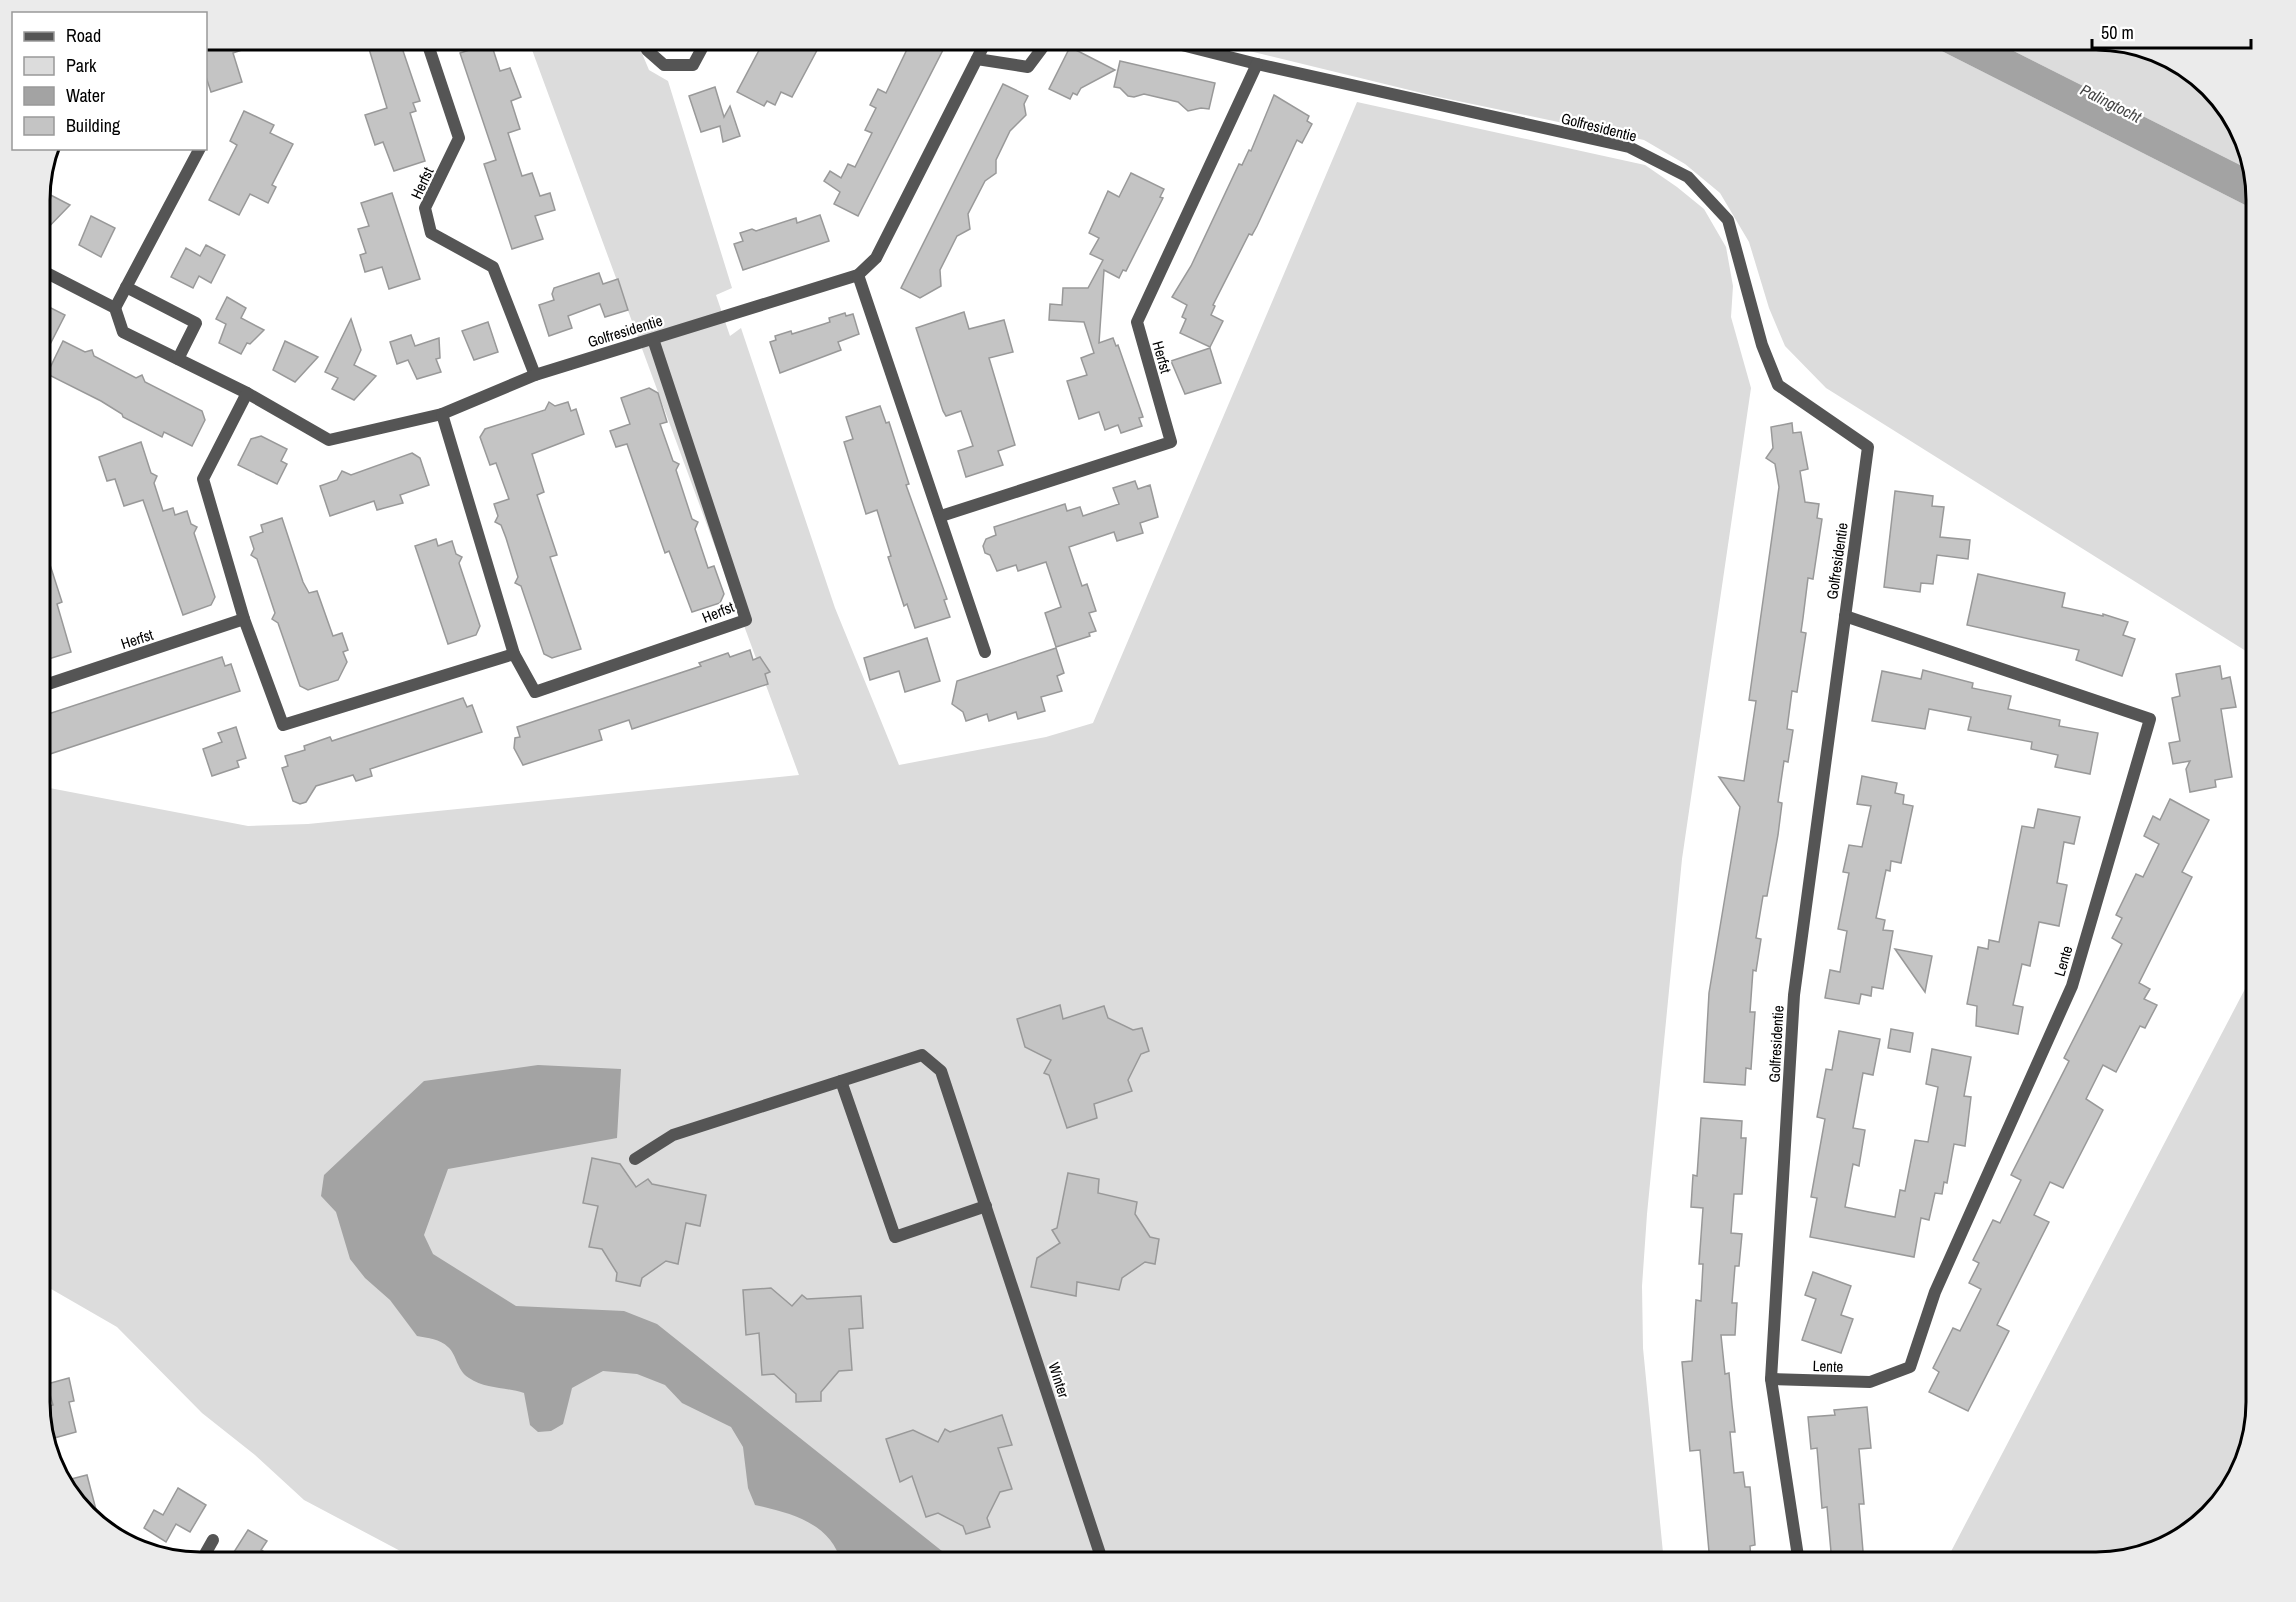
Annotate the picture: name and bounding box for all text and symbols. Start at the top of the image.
legend [12,12,207,150]
scale bar [2092,12,2251,50]
text: 50 m [2101,20,2134,45]
text: Road [66,23,101,48]
text: Park [66,53,97,78]
water label: Palingtocht [2077,78,2146,128]
text: Water [66,83,105,108]
street label: Golfresidentie [1559,107,1639,147]
text: Building [66,113,121,138]
street label: Herfst [406,163,439,202]
street label: Golfresidentie [585,310,665,352]
street label: Herfst [1147,338,1177,376]
street label: Golfresidentie [1821,521,1853,601]
street label: Herfst [699,596,738,628]
street label: Herfst [118,624,156,654]
street label: Lente [2049,943,2077,979]
street label: Golfresidentie [1763,1005,1789,1083]
street label: Lente [1812,1355,1844,1377]
street label: Winter [1043,1360,1075,1400]

